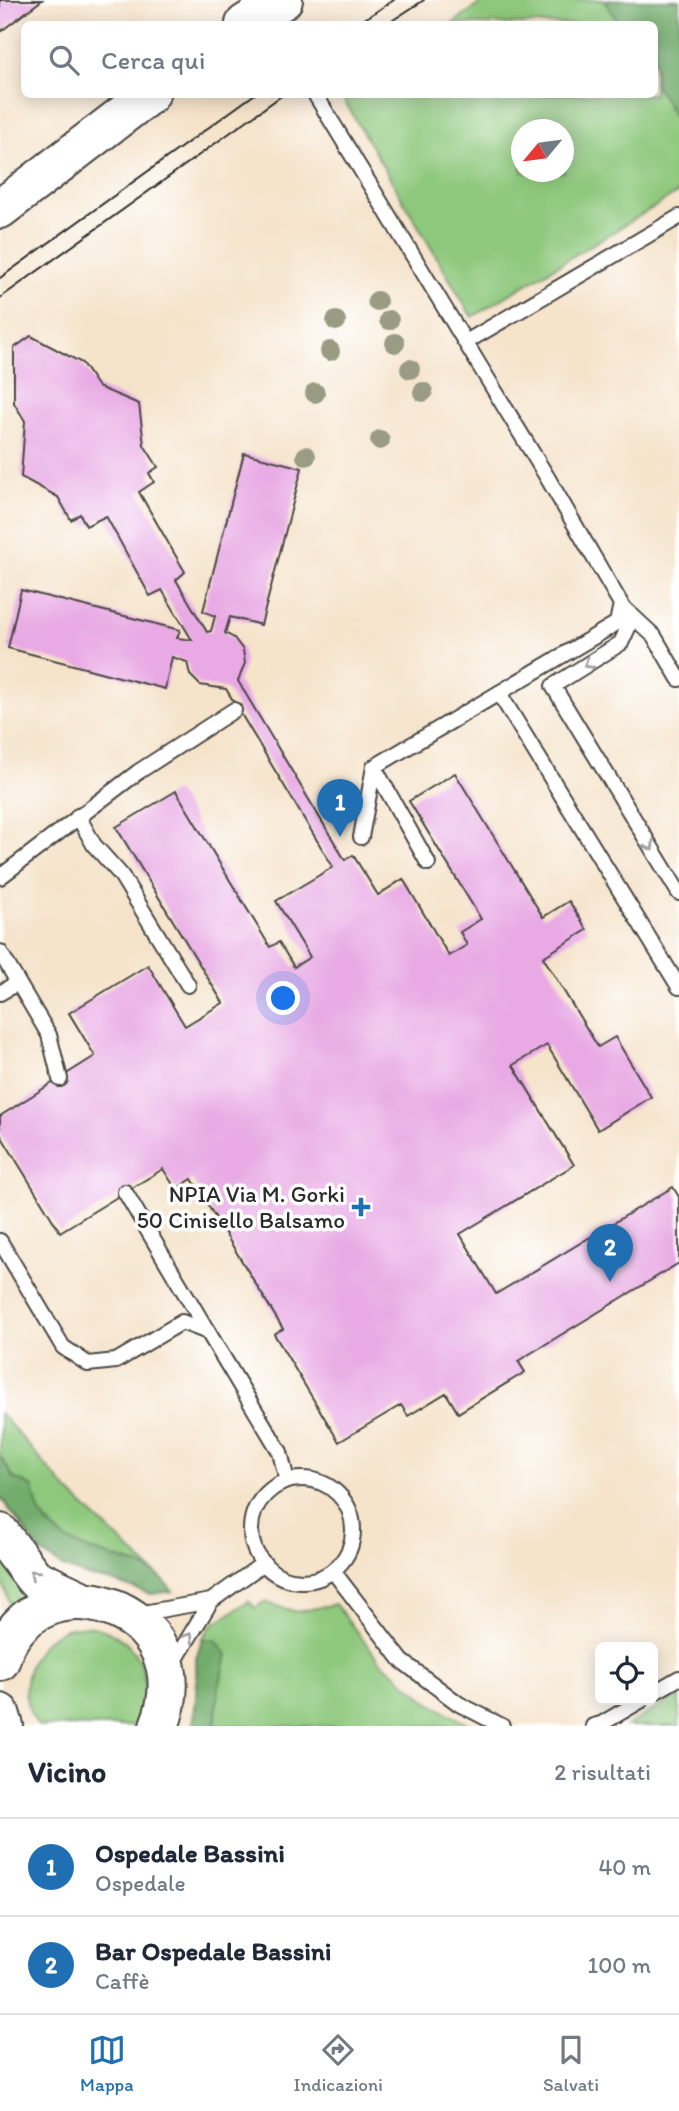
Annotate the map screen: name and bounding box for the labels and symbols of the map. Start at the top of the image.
north arrow [511,119,574,182]
one-way arrow [582,656,595,669]
pin: 1 [317,779,363,837]
one-way arrow [642,838,655,851]
your location [266,981,300,1015]
place label: NPIA Via M. Gorki 50 Cinisello Balsamo [137,1180,345,1234]
marker: NPIA Via M. Gorki 50 Cinisello Balsamo [351,1197,371,1217]
pin: 2 [587,1224,633,1282]
one-way arrow [29,1570,42,1582]
one-way arrow [181,1631,194,1644]

